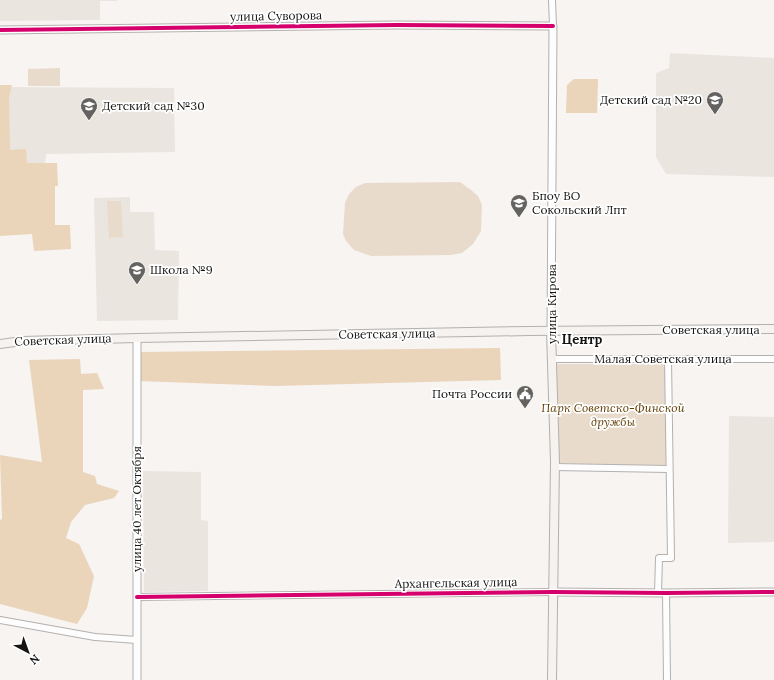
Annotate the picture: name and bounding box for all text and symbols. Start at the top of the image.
street label: улица Суворова [230,7,322,24]
school or university icon: Детский сад №20 [705,90,725,115]
place label: Детский сад №20 [600,92,702,107]
school or university icon: Детский сад №30 [79,96,99,121]
place label: Детский сад №30 [102,98,205,113]
place label: Бпоу ВО Сокольский Лпт [532,188,627,217]
school or university icon: Бпоу ВО Сокольский Лпт [509,193,529,218]
school or university icon: Школа №9 [127,260,147,285]
place label: Школа №9 [150,262,213,277]
street label: улица Кирова [544,264,559,344]
street label: Советская улица [662,322,760,337]
street label: Советская улица [338,325,436,342]
street label: Советская улица [14,330,112,349]
district label: Центр [562,331,603,348]
street label: Малая Советская улица [594,351,732,366]
public building icon: Почта России [515,384,535,409]
place label: Почта России [432,386,512,401]
park label: Парк Советско-Финской дружбы [541,400,686,429]
street label: улица 40 лет Октября [129,446,144,572]
street label: Архангельская улица [393,574,518,591]
north arrow [8,632,48,672]
text: N [26,651,42,668]

